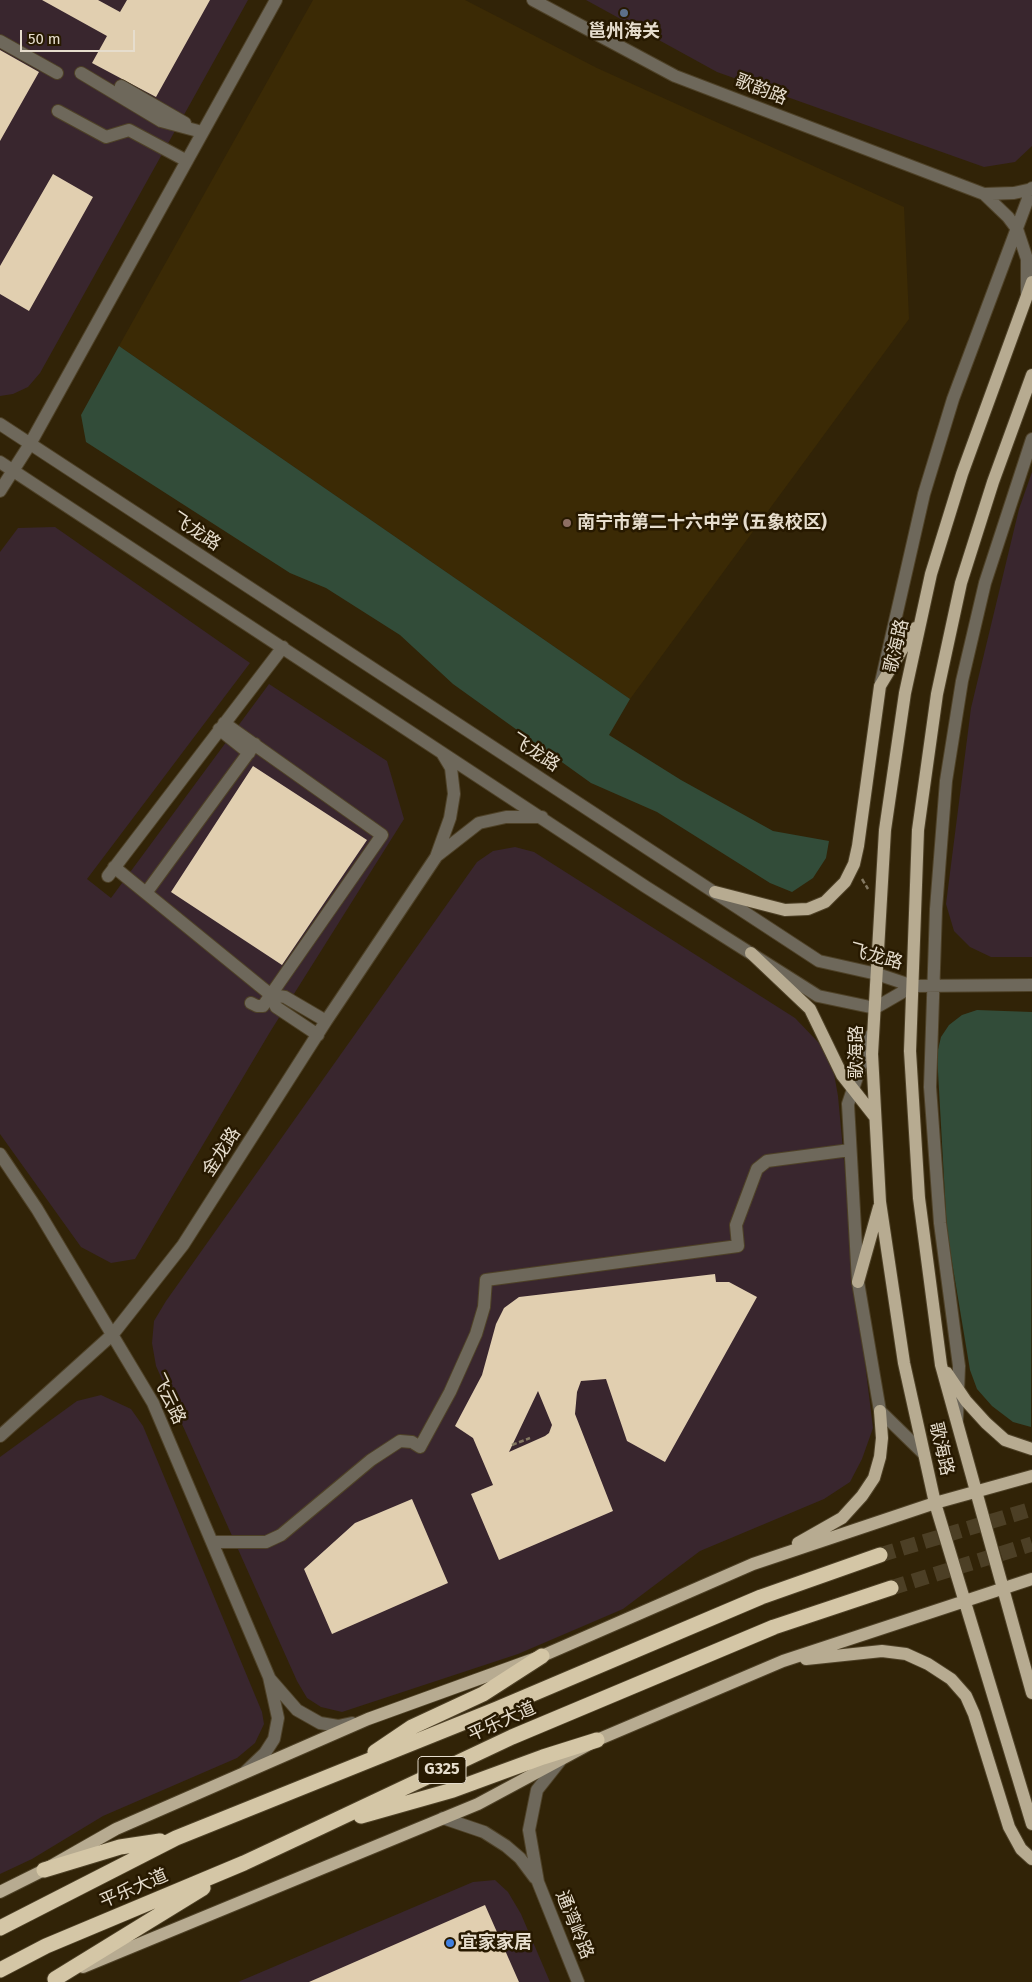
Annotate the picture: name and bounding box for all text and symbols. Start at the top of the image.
marker: 邕州海关 [618,7,630,19]
scale bar [22,20,138,52]
place label: 邕州海关 [588,21,660,43]
text: 50 m [28,30,61,48]
street label: 歌韵路 [732,70,790,110]
street label: 飞龙路 [167,508,225,556]
place label: 南宁市第二十六中学 (五象校区) [577,512,827,534]
marker: 南宁市第二十六中学 (五象校区) [561,517,573,529]
street label: 歌海路 [880,617,914,675]
street label: 飞龙路 [506,729,564,777]
street label: 飞龙路 [847,940,905,974]
street label: 歌海路 [846,1025,868,1079]
street label: 金龙路 [198,1123,246,1181]
street label: 飞云路 [146,1370,190,1428]
street label: 歌海路 [924,1420,958,1478]
street label: 平乐大道 [465,1697,539,1747]
road number: G325 [418,1756,466,1784]
street label: 平乐大道 [97,1865,171,1913]
street label: 通湾岭路 [551,1888,597,1962]
place label: 宜家家居 [460,1932,532,1954]
marker: 宜家家居 [444,1937,456,1949]

